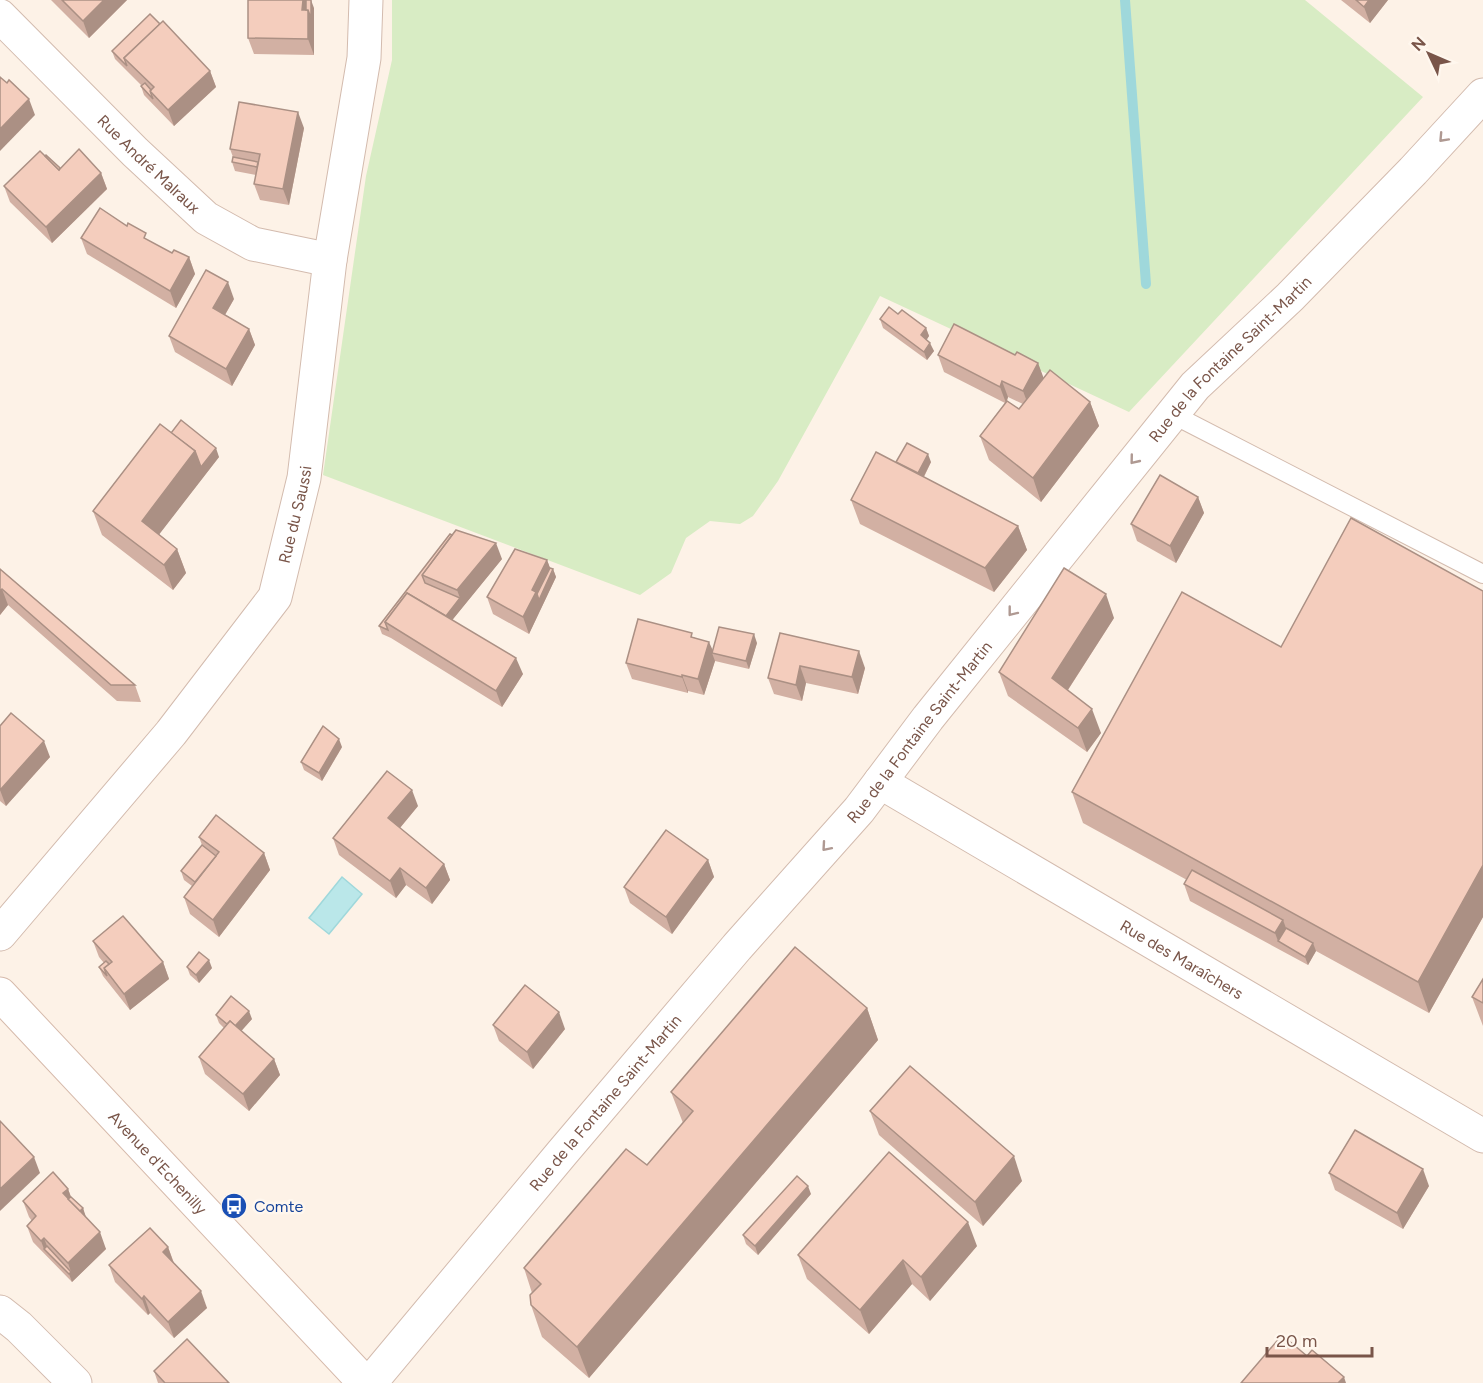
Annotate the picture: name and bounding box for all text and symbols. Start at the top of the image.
north arrow [1399,24,1459,84]
text: N [1407,33,1430,55]
street label: Rue André Malraux [94,111,204,218]
one-way arrow [1439,131,1450,142]
street label: Rue de la Fontaine Saint-Martin [1145,272,1315,446]
one-way arrow [1131,453,1142,464]
street label: Rue du Saussi [275,465,315,565]
one-way arrow [1009,605,1020,616]
street label: Rue de la Fontaine Saint-Martin [843,637,996,827]
one-way arrow [822,840,833,851]
street label: Rue des Maraîchers [1117,916,1247,1003]
street label: Rue de la Fontaine Saint-Martin [526,1011,686,1195]
street label: Avenue d'Echenilly [105,1107,211,1219]
bus stop icon: Comte [219,1191,249,1221]
place label: Comte [254,1197,303,1216]
scale bar [1267,1320,1372,1358]
text: 20 m [1276,1330,1317,1352]

